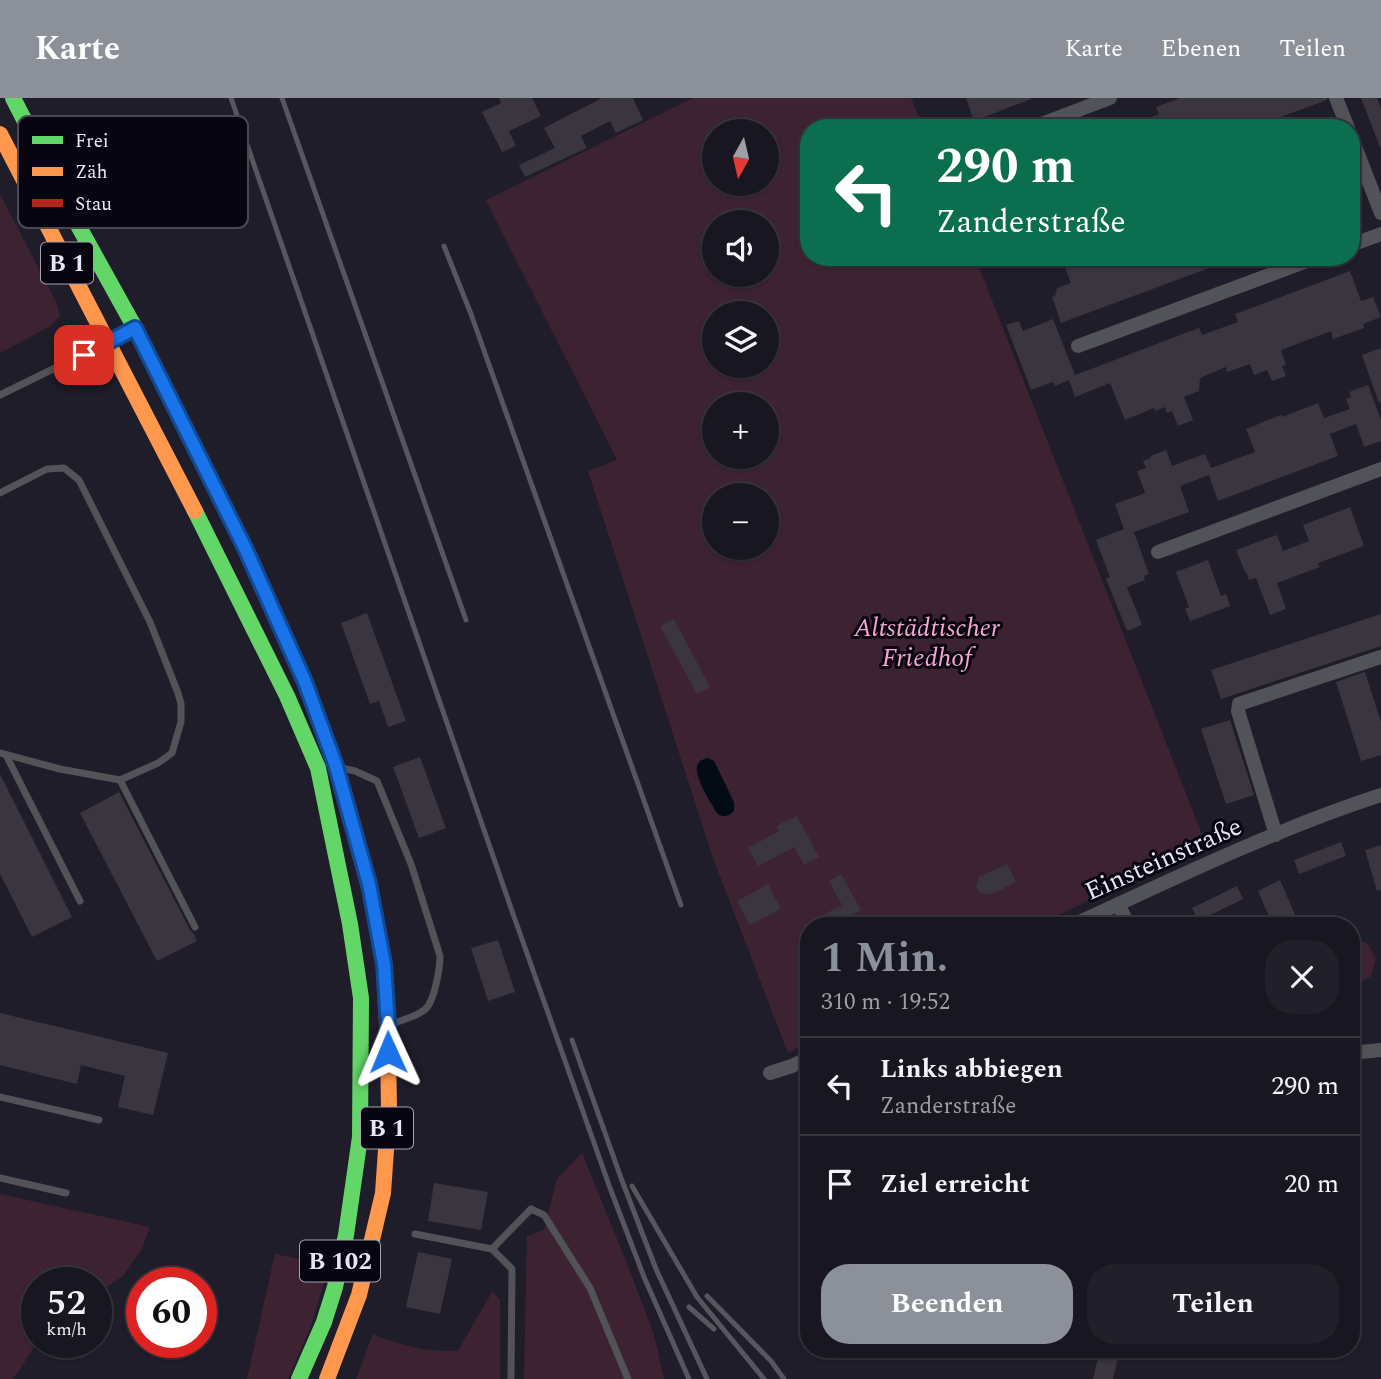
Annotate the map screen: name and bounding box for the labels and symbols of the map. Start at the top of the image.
legend [18,116,248,228]
north arrow [702,119,779,196]
text: Frei [75,127,109,156]
text: Zäh [75,158,108,187]
text: Stau [75,190,112,219]
road number: B 1 [41,243,93,284]
pin [54,325,114,385]
park label: Altstädtischer Friedhof [853,608,1001,678]
street label: Einsteinstraße [1078,806,1248,911]
position arrow [351,1015,425,1089]
road number: B 1 [361,1108,413,1148]
road number: B 102 [300,1240,380,1282]
speed limit sign: 60 [126,1267,217,1358]

